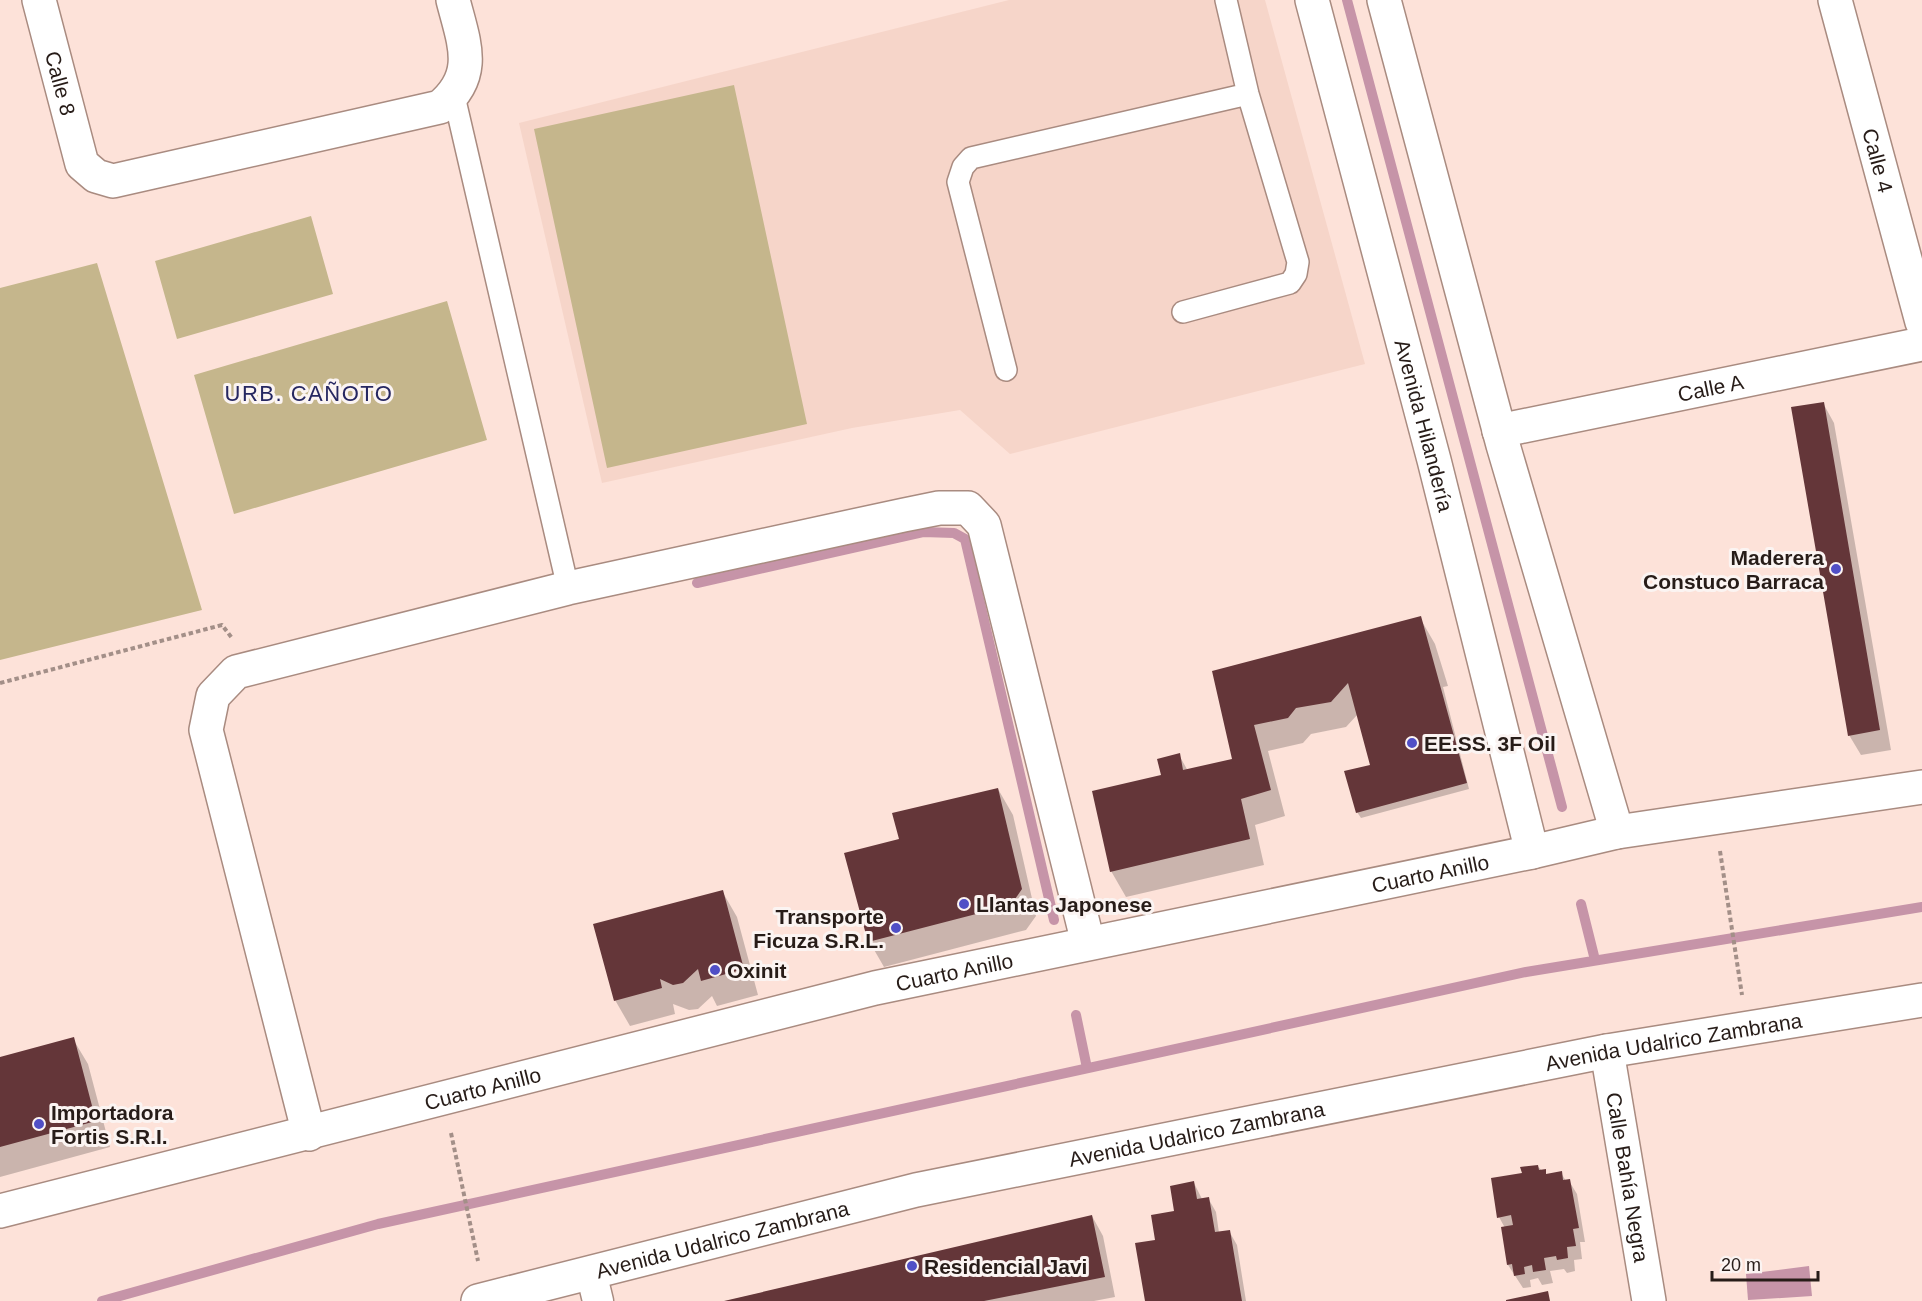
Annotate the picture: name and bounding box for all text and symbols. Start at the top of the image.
street label: Calle 8 [41,49,80,118]
street label: Calle 4 [1859,126,1898,195]
street label: Avenida Hilandería [1391,337,1458,514]
street label: Calle A [1676,370,1746,405]
district label: URB. CAÑOTO [225,381,393,406]
place label: Maderera Constuco Barraca [1643,546,1824,593]
marker: Maderera Constuco Barraca [1829,562,1843,576]
place label: EE.SS. 3F Oil [1424,732,1556,755]
marker: EE.SS. 3F Oil [1405,736,1419,750]
street label: Cuarto Anillo [1370,850,1491,896]
place label: Llantas Japonese [976,893,1152,916]
marker: Llantas Japonese [957,897,971,911]
place label: Transporte Ficuza S.R.L. [753,905,884,952]
marker: Transporte Ficuza S.R.L. [889,921,903,935]
street label: Cuarto Anillo [894,948,1015,995]
place label: Oxinit [727,959,787,982]
marker: Oxinit [708,963,722,977]
street label: Avenida Udalrico Zambrana [1543,1008,1804,1075]
street label: Cuarto Anillo [422,1062,543,1114]
street label: Calle Bahía Negra [1603,1091,1654,1264]
street label: Avenida Udalrico Zambrana [1067,1097,1327,1170]
place label: Importadora Fortis S.R.I. [51,1101,174,1148]
marker: Importadora Fortis S.R.I. [32,1117,46,1131]
street label: Avenida Udalrico Zambrana [593,1196,851,1282]
scale bar [1712,1244,1818,1282]
place label: Residencial Javi [924,1255,1087,1278]
text: 20 m [1721,1255,1761,1275]
marker: Residencial Javi [905,1259,919,1273]

